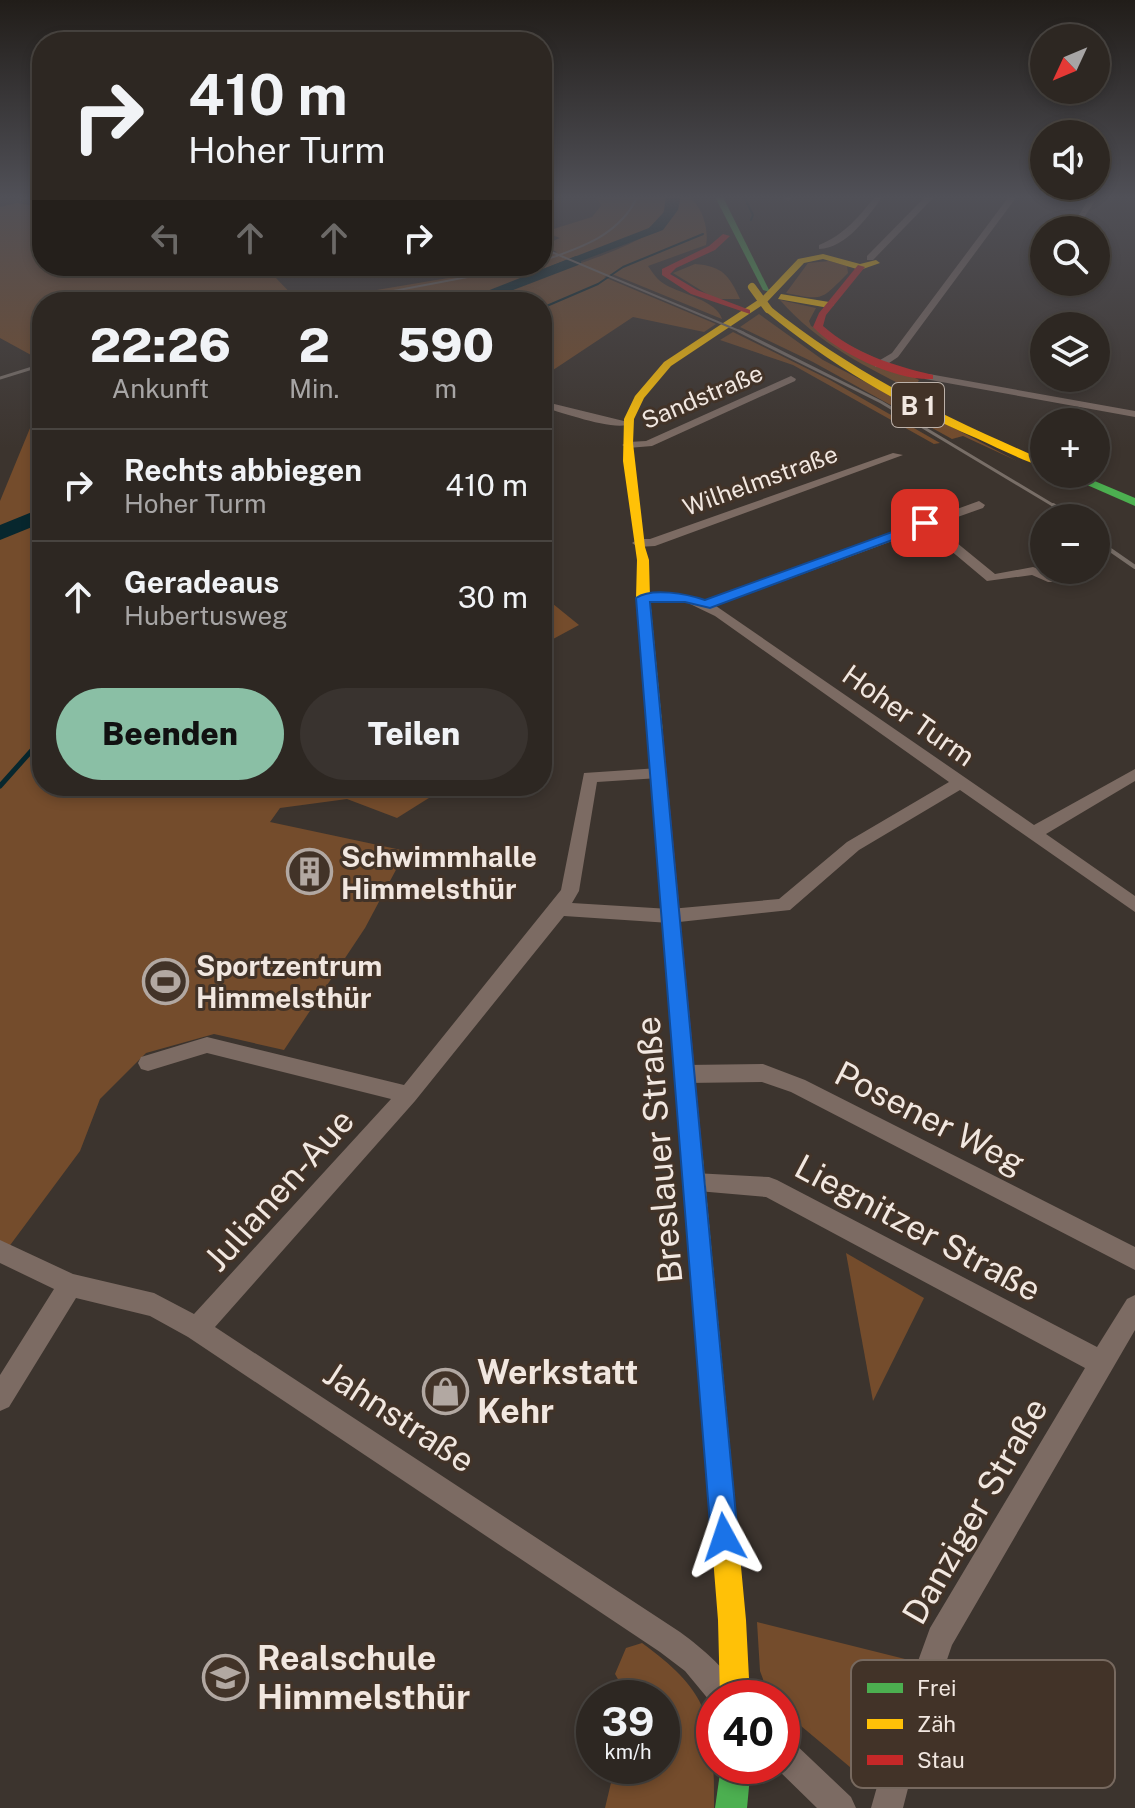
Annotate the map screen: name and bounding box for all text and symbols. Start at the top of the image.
north arrow [1030,24,1110,104]
map controls [1030,24,1110,584]
text: 410 m [188,62,348,128]
icon: right [56,64,160,168]
button: sound [1030,120,1110,200]
text: Hoher Turm [188,129,385,171]
icon: left [144,216,188,260]
icon: ahead [228,216,272,260]
icon: ahead [312,216,356,260]
icon: right [396,216,440,260]
button: search [1030,216,1110,296]
button: layers [1030,312,1110,392]
text: 22:26 [90,316,231,373]
text: 2 [298,316,330,373]
text: 590 [397,316,494,373]
street label: Sandstraße [637,358,767,434]
text: Ankunft [112,373,209,404]
text: Min. [289,373,339,404]
text: m [434,373,457,404]
road number: B 1 [892,383,944,427]
button: + [1030,408,1110,488]
street label: Wilhelmstraße [679,439,841,521]
text: Rechts abbiegen [124,452,362,488]
icon: right [56,463,100,507]
text: 410 m [445,467,528,503]
text: Hoher Turm [124,488,267,519]
pin [891,489,959,557]
icon: arrive [903,501,947,545]
button: − [1030,504,1110,584]
text: Geradeaus [124,564,279,600]
icon: ahead [56,575,100,619]
text: 30 m [458,579,528,615]
text: Hubertusweg [124,600,288,631]
street label: Hoher Turm [837,657,981,773]
button: Beenden [56,688,284,780]
button: Teilen [300,688,528,780]
place label: Schwimmhalle Himmelsthür [341,840,537,905]
building icon: Schwimmhalle Himmelsthür [286,848,334,896]
place label: Sportzentrum Himmelsthür [196,949,382,1014]
sports icon: Sportzentrum Himmelsthür [141,957,189,1005]
street label: Breslauer Straße [627,1015,691,1285]
street label: Posener Weg [828,1053,1032,1183]
street label: Julianen-Aue [196,1101,362,1279]
street label: Liegnitzer Straße [788,1146,1048,1310]
place label: Werkstatt Kehr [477,1352,638,1431]
street label: Jahnstraße [316,1353,482,1481]
shop icon: Werkstatt Kehr [422,1368,470,1416]
street label: Danziger Straße [894,1391,1056,1631]
position arrow [682,1495,766,1579]
place label: Realschule Himmelsthür [257,1638,470,1717]
school or university icon: Realschule Himmelsthür [202,1654,250,1702]
legend [851,1660,1115,1788]
text: Frei [917,1675,956,1701]
speed limit sign: 40 [696,1680,800,1784]
text: 39 [602,1698,654,1745]
text: Zäh [917,1711,956,1737]
text: km/h [604,1740,652,1764]
text: Stau [917,1747,965,1773]

